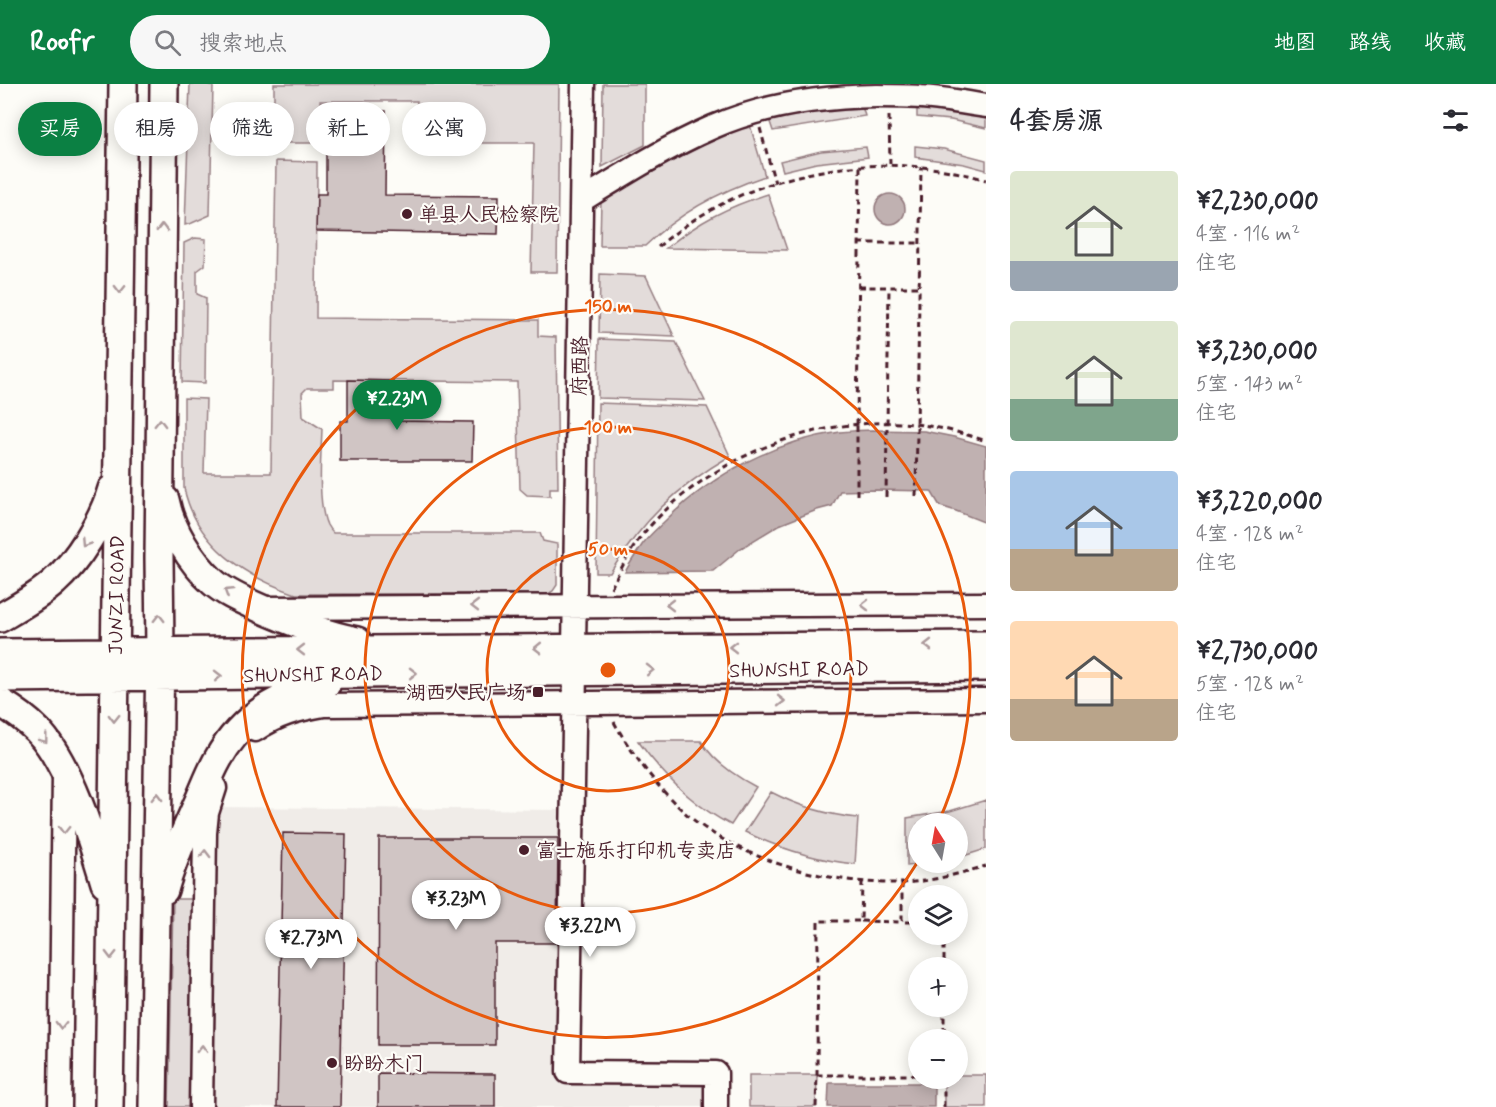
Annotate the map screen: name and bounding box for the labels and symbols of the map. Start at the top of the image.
place label: 单县人民检察院 [419,202,559,229]
marker: 单县人民检察院 [400,207,414,221]
one-way arrow [156,223,169,232]
one-way arrow [114,285,126,294]
text: 150 m [584,295,632,319]
street label: 府西路 [566,335,595,396]
pin: ¥2.23M [348,380,446,431]
text: 100 m [584,416,632,440]
one-way arrow [154,418,166,427]
street label: JUNZI ROAD [103,535,132,655]
one-way arrow [81,536,92,547]
text: 50 m [588,538,628,562]
one-way arrow [224,587,234,599]
one-way arrow [665,599,674,611]
one-way arrow [860,599,869,611]
one-way arrow [470,600,479,612]
one-way arrow [153,613,165,622]
one-way arrow [923,639,932,651]
one-way arrow [728,640,737,653]
one-way arrow [533,642,542,654]
one-way arrow [296,644,305,657]
street label: SHUNSHI ROAD [729,656,869,685]
centre of rings [598,660,618,680]
street label: SHUNSHI ROAD [243,661,383,690]
one-way arrow [645,664,654,677]
one-way arrow [408,667,417,679]
one-way arrow [213,670,222,682]
place label: 湖西人民广场 [406,680,526,707]
marker: 湖西人民广场 [531,685,545,699]
one-way arrow [776,695,785,708]
one-way arrow [108,714,120,723]
one-way arrow [37,733,48,744]
one-way arrow [151,792,164,801]
north arrow [908,813,968,873]
one-way arrow [57,825,70,834]
place label: 富士施乐打印机专卖店 [536,838,736,865]
marker: 富士施乐打印机专卖店 [517,843,531,857]
one-way arrow [199,849,211,858]
pin: ¥3.23M [407,880,505,931]
pin: ¥3.22M [541,907,639,958]
pin: ¥2.73M [262,919,360,970]
one-way arrow [105,950,117,959]
one-way arrow [55,1020,67,1029]
one-way arrow [196,1044,208,1053]
place label: 盼盼木门 [344,1051,424,1078]
marker: 盼盼木门 [325,1056,339,1070]

